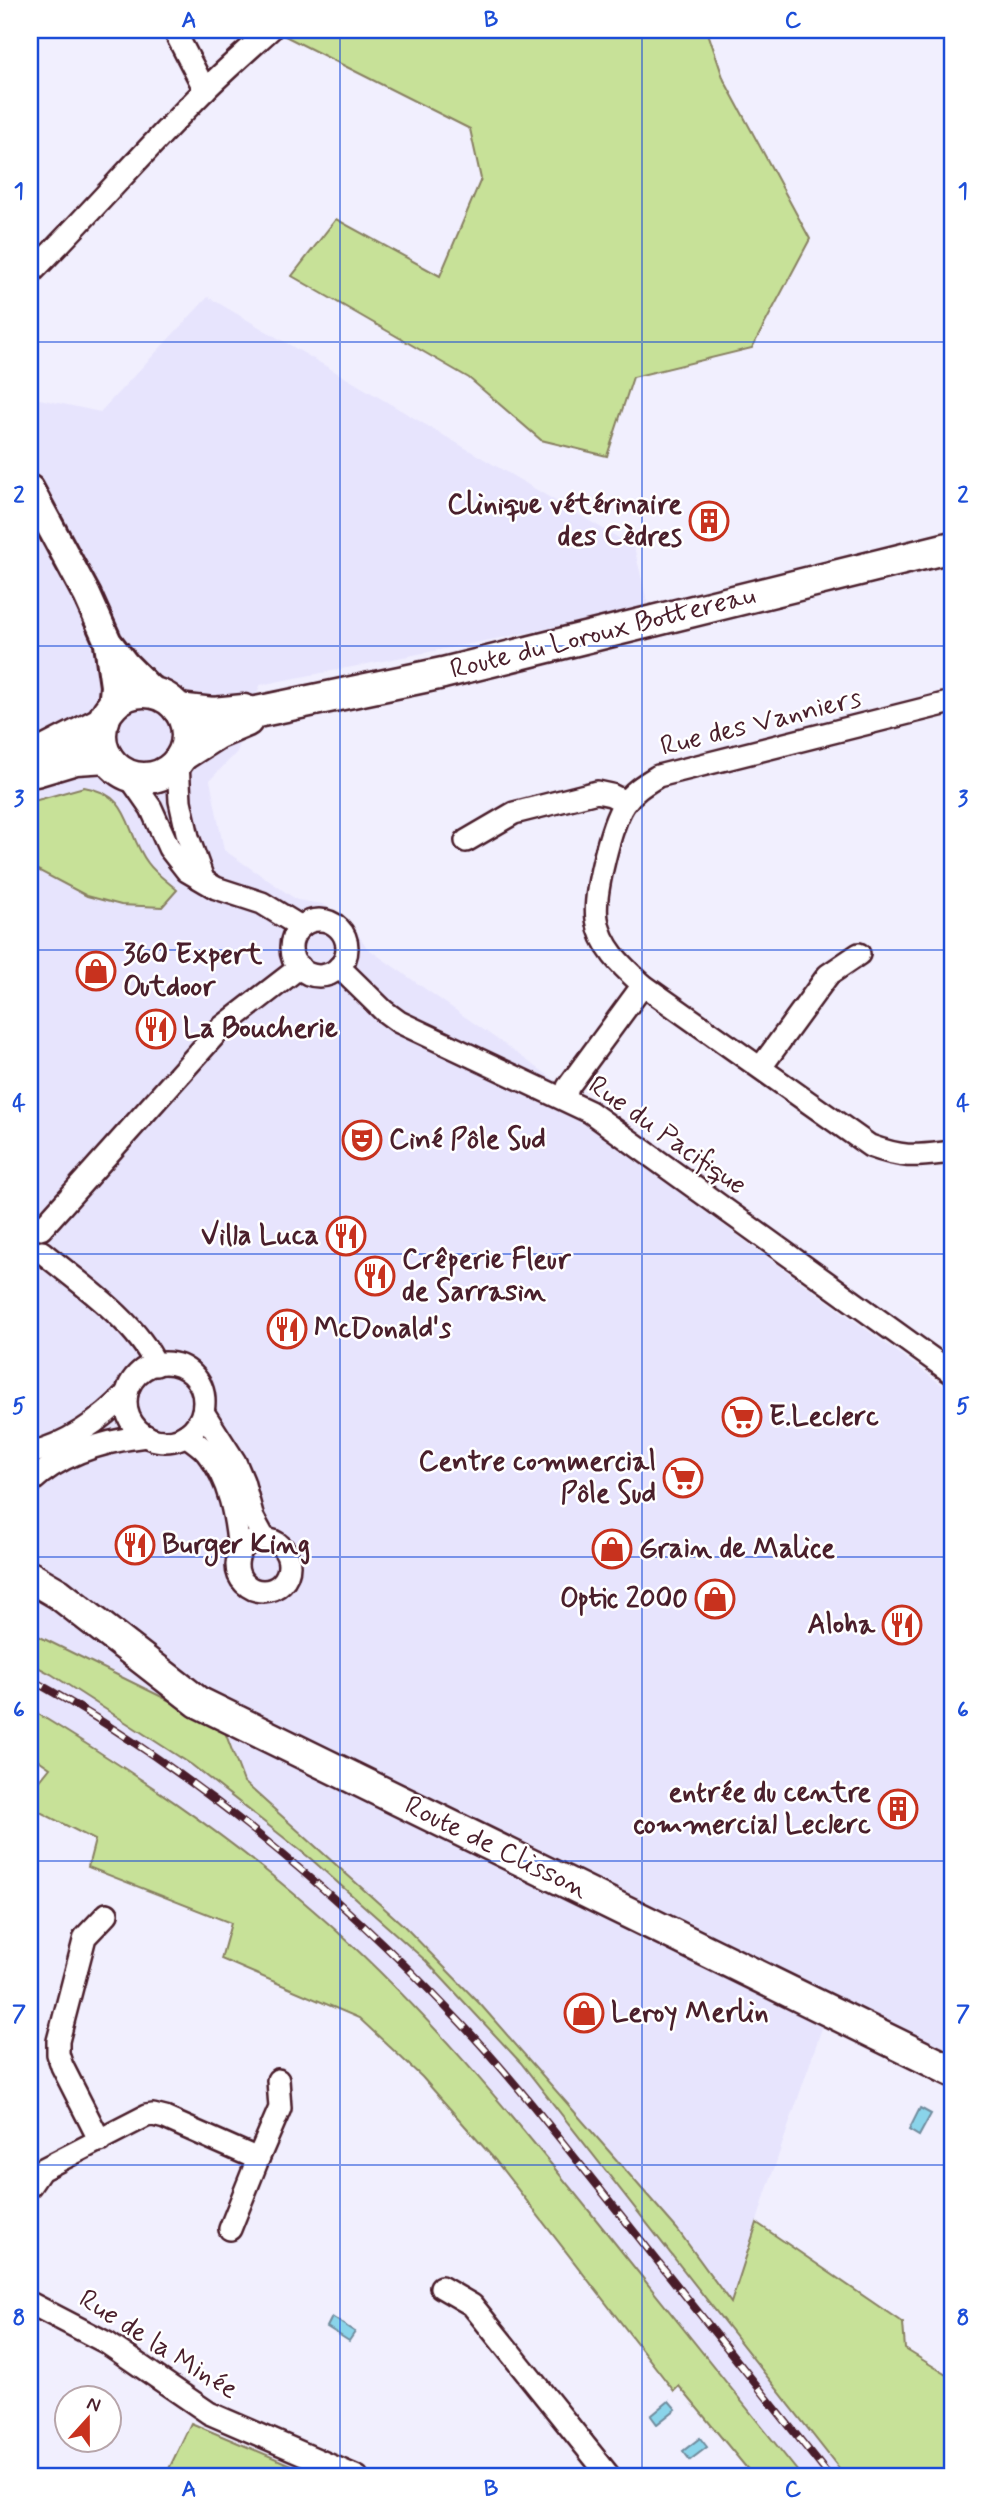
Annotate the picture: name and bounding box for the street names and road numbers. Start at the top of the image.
street label: Route du Loroux Bottereau [446,577,760,689]
street label: Rue des Vanniers [657,680,865,766]
street label: Rue du Pacifique [580,1068,754,1204]
street label: Route de Clisson [398,1788,594,1908]
street label: Rue de la Minée [71,2281,245,2409]

